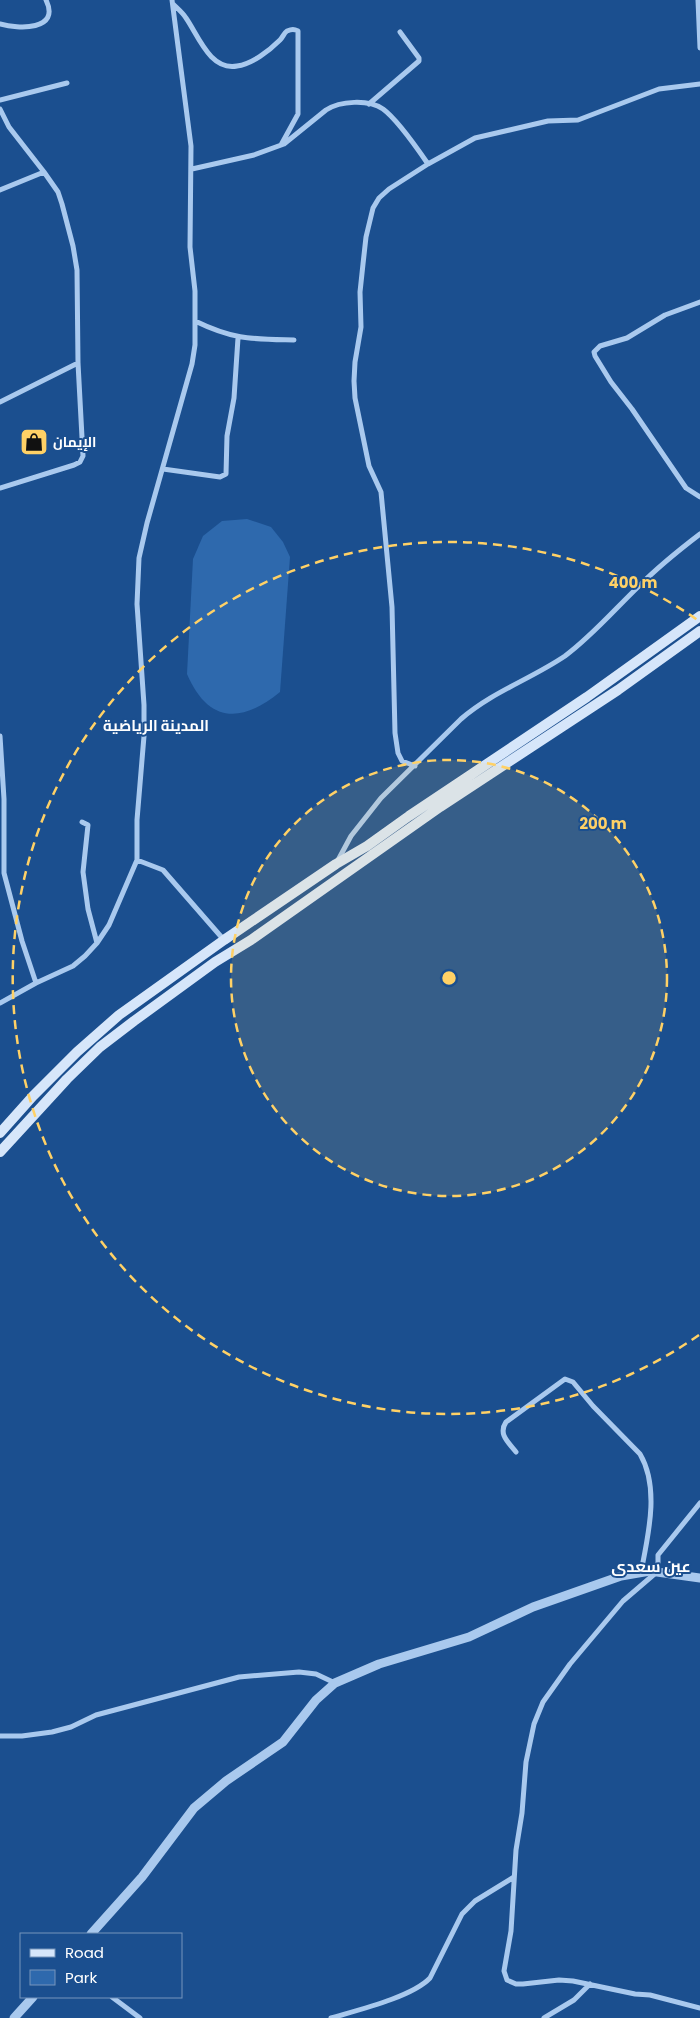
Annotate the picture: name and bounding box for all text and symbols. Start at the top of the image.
shop icon: الإيمان [19,427,49,457]
place label: الإيمان [53,432,96,452]
text: 400 m [609,572,658,593]
district label: المدينة الرياضية [103,715,209,736]
text: 200 m [579,813,627,834]
centre of rings [440,969,458,987]
district label: عين سعدى [611,1555,691,1578]
legend [20,1933,182,1998]
text: Road [65,1942,104,1963]
text: Park [65,1967,97,1988]

